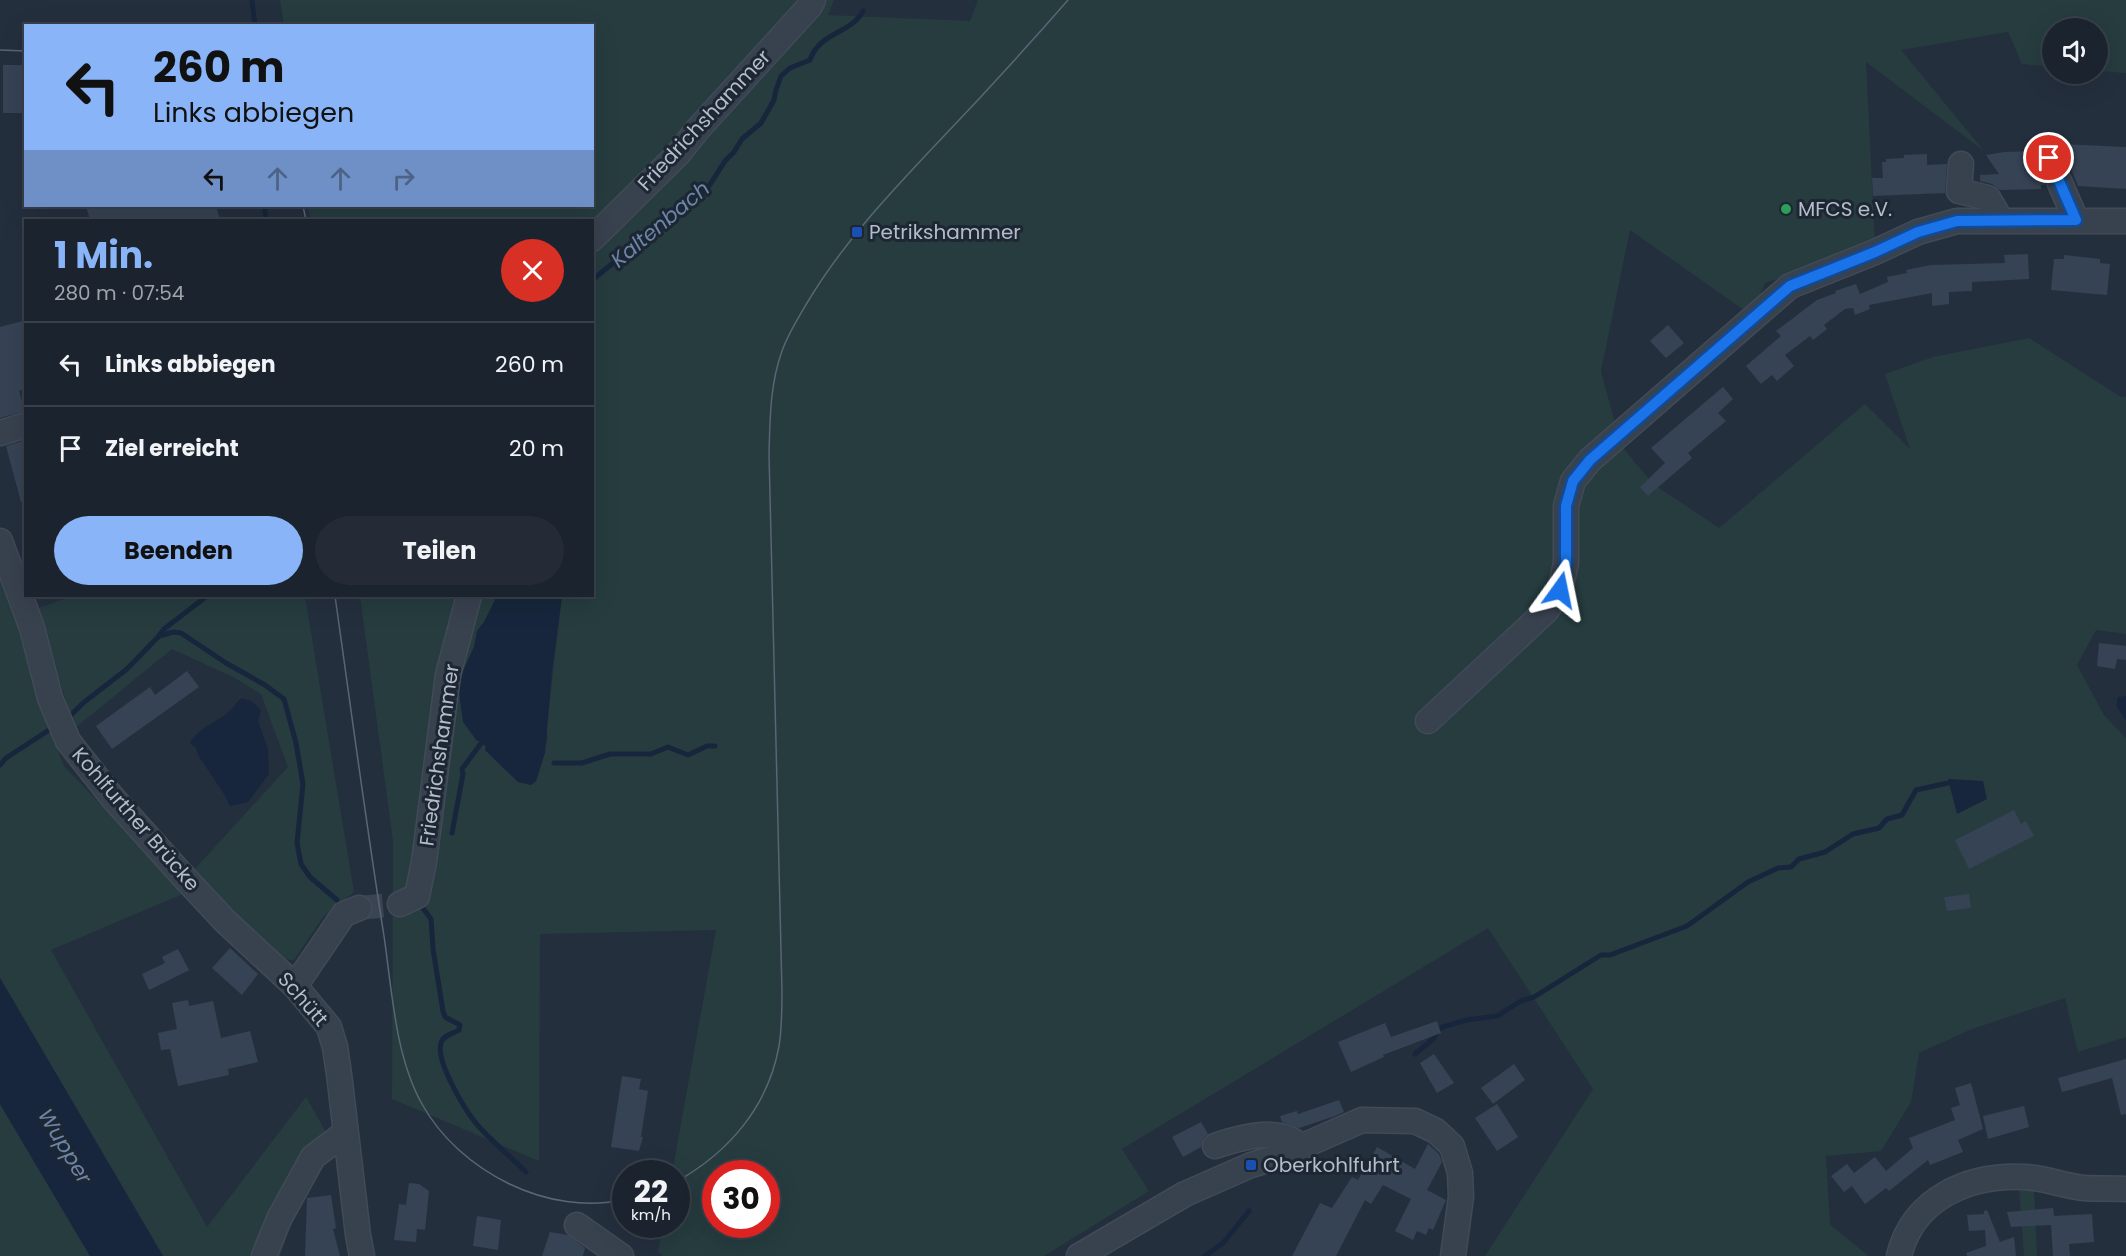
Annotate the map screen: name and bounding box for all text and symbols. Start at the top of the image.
map controls [2042,18,2108,84]
button: sound [2042,18,2108,84]
text: 260 m [153,38,285,97]
street label: Friedrichshammer [631,43,777,197]
icon: left [54,48,132,126]
text: Links abbiegen [153,94,354,131]
pin [2023,132,2074,183]
icon: arrive [2032,141,2065,174]
icon: left [198,162,231,195]
icon: ahead [261,162,294,195]
icon: ahead [324,162,357,195]
icon: right [387,162,420,195]
water label: Kaltenbach [604,174,716,274]
place label: MFCS e.V. [1798,195,1892,223]
marker: MFCS e.V. [1779,202,1793,216]
place label: Petrikshammer [869,218,1021,246]
marker: Petrikshammer [850,225,864,239]
text: 1 Min. [54,230,153,281]
button: close [501,239,564,302]
text: 280 m · 07:54 [54,279,184,307]
icon: left [54,348,87,381]
text: Links abbiegen [105,349,276,380]
text: 260 m [495,349,564,380]
icon: arrive [54,432,87,465]
text: Ziel erreicht [105,433,239,464]
text: 20 m [509,433,564,464]
button: Beenden [54,516,303,585]
button: Teilen [315,516,564,585]
position arrow [1528,558,1592,622]
street label: Friedrichshammer [412,662,466,848]
street label: Kohlfurther Brücke [66,741,206,897]
street label: Schütt [271,966,335,1032]
water label: Wupper [31,1103,99,1190]
place label: Oberkohlfuhrt [1263,1151,1400,1179]
marker: Oberkohlfuhrt [1244,1158,1258,1172]
speed limit sign: 30 [702,1160,780,1238]
text: 22 [634,1170,668,1213]
text: km/h [631,1204,671,1225]

